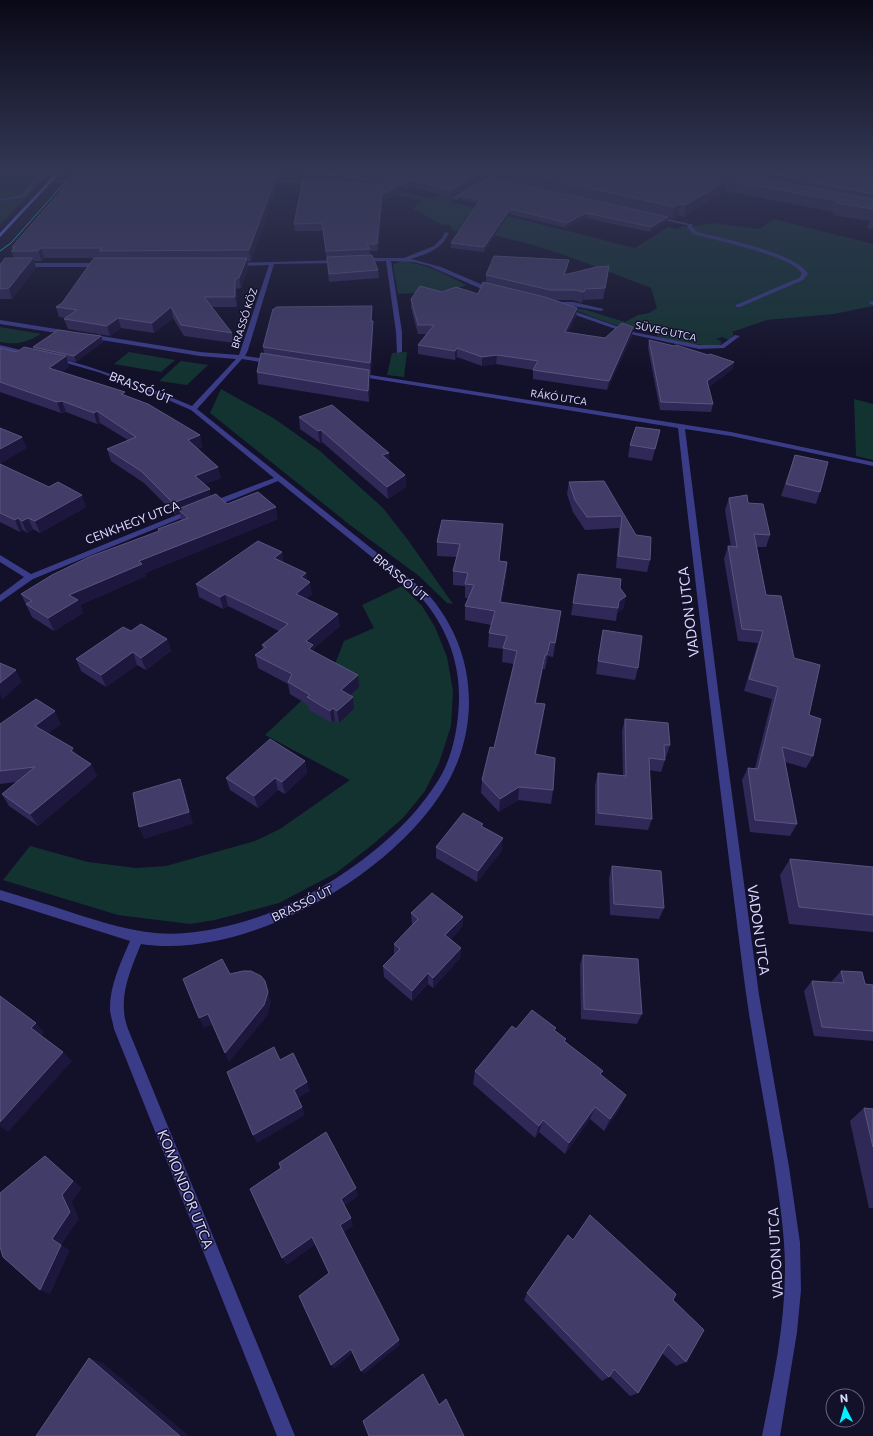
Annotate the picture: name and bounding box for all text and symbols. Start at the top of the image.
street label: BRASSÓ KÖZ [229,286,260,350]
street label: SÜVEG UTCA [634,319,698,343]
street label: BRASSÓ ÚT [107,368,175,406]
street label: RÁKÓ UTCA [530,387,588,407]
street label: CENKHEGY UTCA [83,498,181,546]
street label: BRASSÓ ÚT [371,550,431,604]
street label: VADON UTCA [674,565,702,658]
street label: BRASSÓ ÚT [269,882,335,924]
street label: VADON UTCA [744,884,774,977]
street label: KOMONDOR UTCA [154,1127,218,1251]
street label: VADON UTCA [764,1207,786,1299]
north arrow [825,1388,865,1428]
text: N [839,1391,849,1404]

